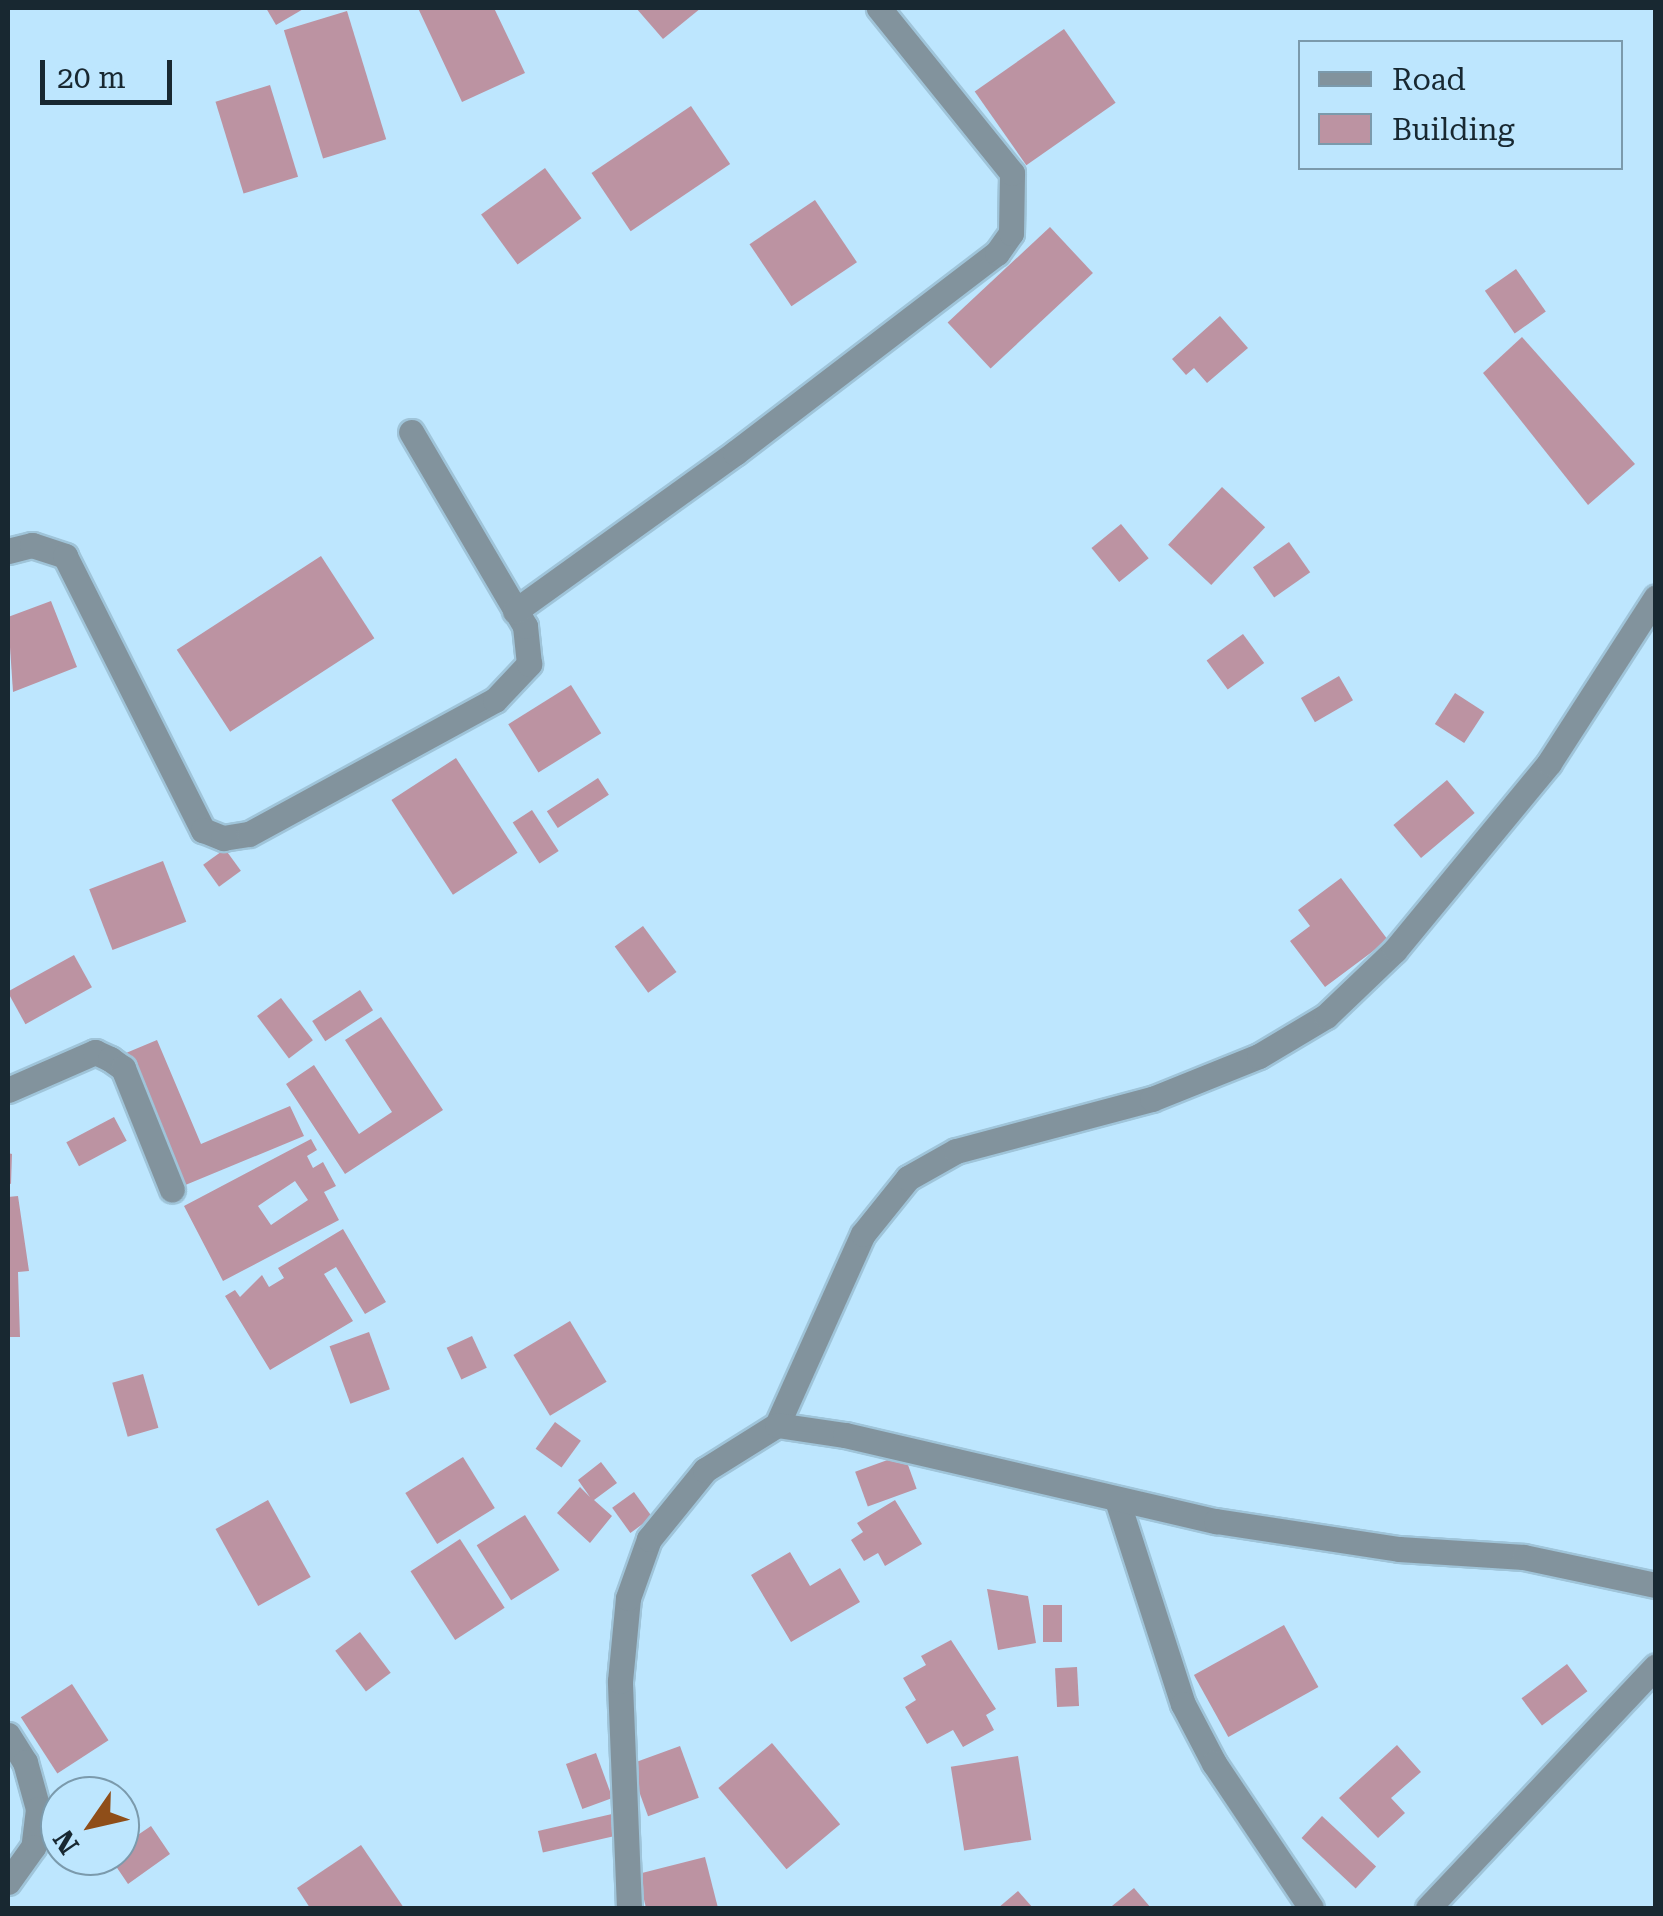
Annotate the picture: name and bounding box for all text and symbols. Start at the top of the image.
scale bar [45,40,178,102]
legend [1298,40,1623,170]
text: 20 m [57,60,126,95]
text: Road [1392,62,1466,97]
text: Building [1392,112,1515,147]
north arrow [40,1776,140,1876]
text: N [47,1824,86,1860]

